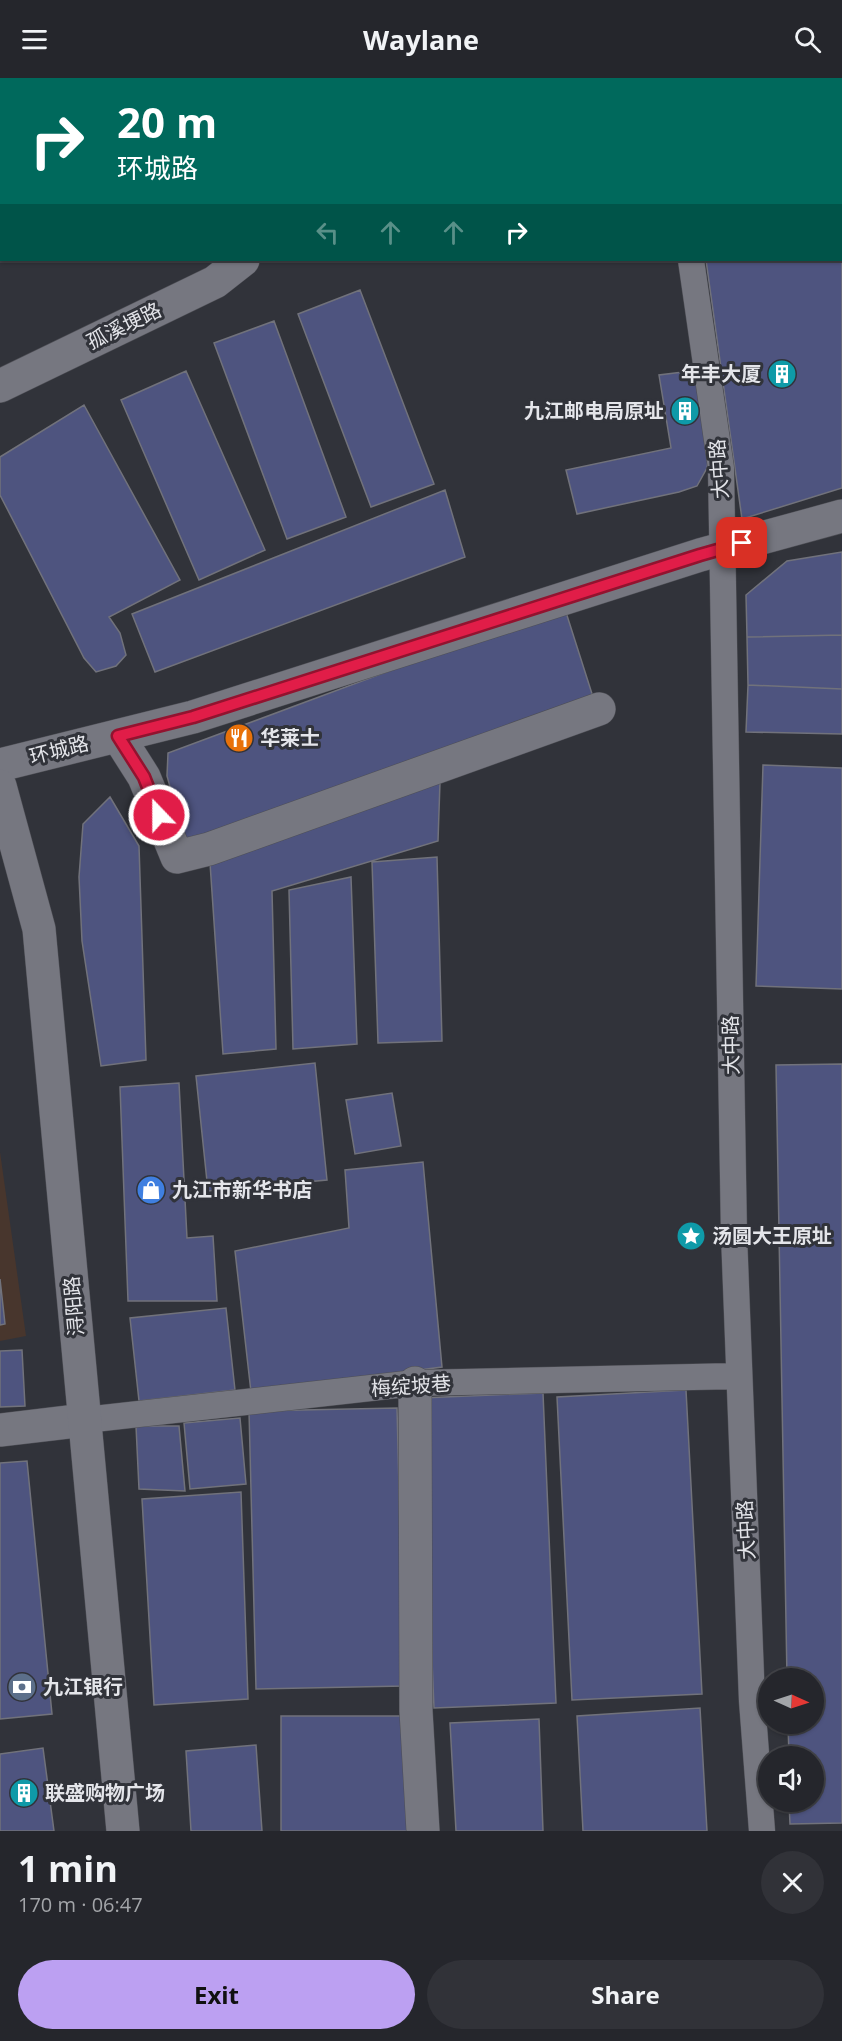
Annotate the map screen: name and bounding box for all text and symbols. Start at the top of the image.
text: Waylane [363,21,479,58]
icon: menu [18,23,51,56]
icon: search [791,23,824,56]
text: 20 m [117,93,217,150]
icon: right [18,102,96,180]
text: 环城路 [117,149,198,186]
icon: left [311,216,344,249]
icon: ahead [374,216,407,249]
icon: ahead [437,216,470,249]
icon: right [500,216,533,249]
street label: 孤溪埂路 [82,296,166,355]
building icon: 年丰大厦 [766,358,798,390]
place label: 年丰大厦 [681,360,761,387]
building icon: 九江邮电局原址 [669,395,701,427]
place label: 九江邮电局原址 [524,397,664,424]
street label: 大中路 [703,438,734,500]
pin [716,517,767,568]
icon: arrive [725,526,758,559]
restaurant icon: 华莱士 [223,722,255,754]
place label: 华莱士 [260,724,320,751]
street label: 环城路 [27,729,91,770]
position arrow [127,783,191,847]
street label: 大中路 [716,1015,745,1075]
shop icon: 九江市新华书店 [135,1174,167,1206]
place label: 九江市新华书店 [172,1176,312,1203]
place icon: 汤圆大王原址 [675,1220,707,1252]
place label: 汤圆大王原址 [712,1222,832,1249]
street label: 浔阳路 [57,1275,90,1337]
street label: 梅绽坡巷 [370,1369,452,1402]
street label: 大中路 [730,1499,761,1561]
north arrow [758,1668,824,1734]
map controls [758,1668,824,1812]
bank icon: 九江银行 [6,1671,38,1703]
place label: 九江银行 [43,1673,123,1700]
button: sound [758,1746,824,1812]
building icon: 联盛购物广场 [8,1777,40,1809]
place label: 联盛购物广场 [45,1779,165,1806]
text: 1 min [18,1844,118,1893]
button: close [761,1851,824,1914]
text: 170 m · 06:47 [18,1891,143,1918]
button: Exit [18,1960,415,2029]
button: Share [427,1960,824,2029]

